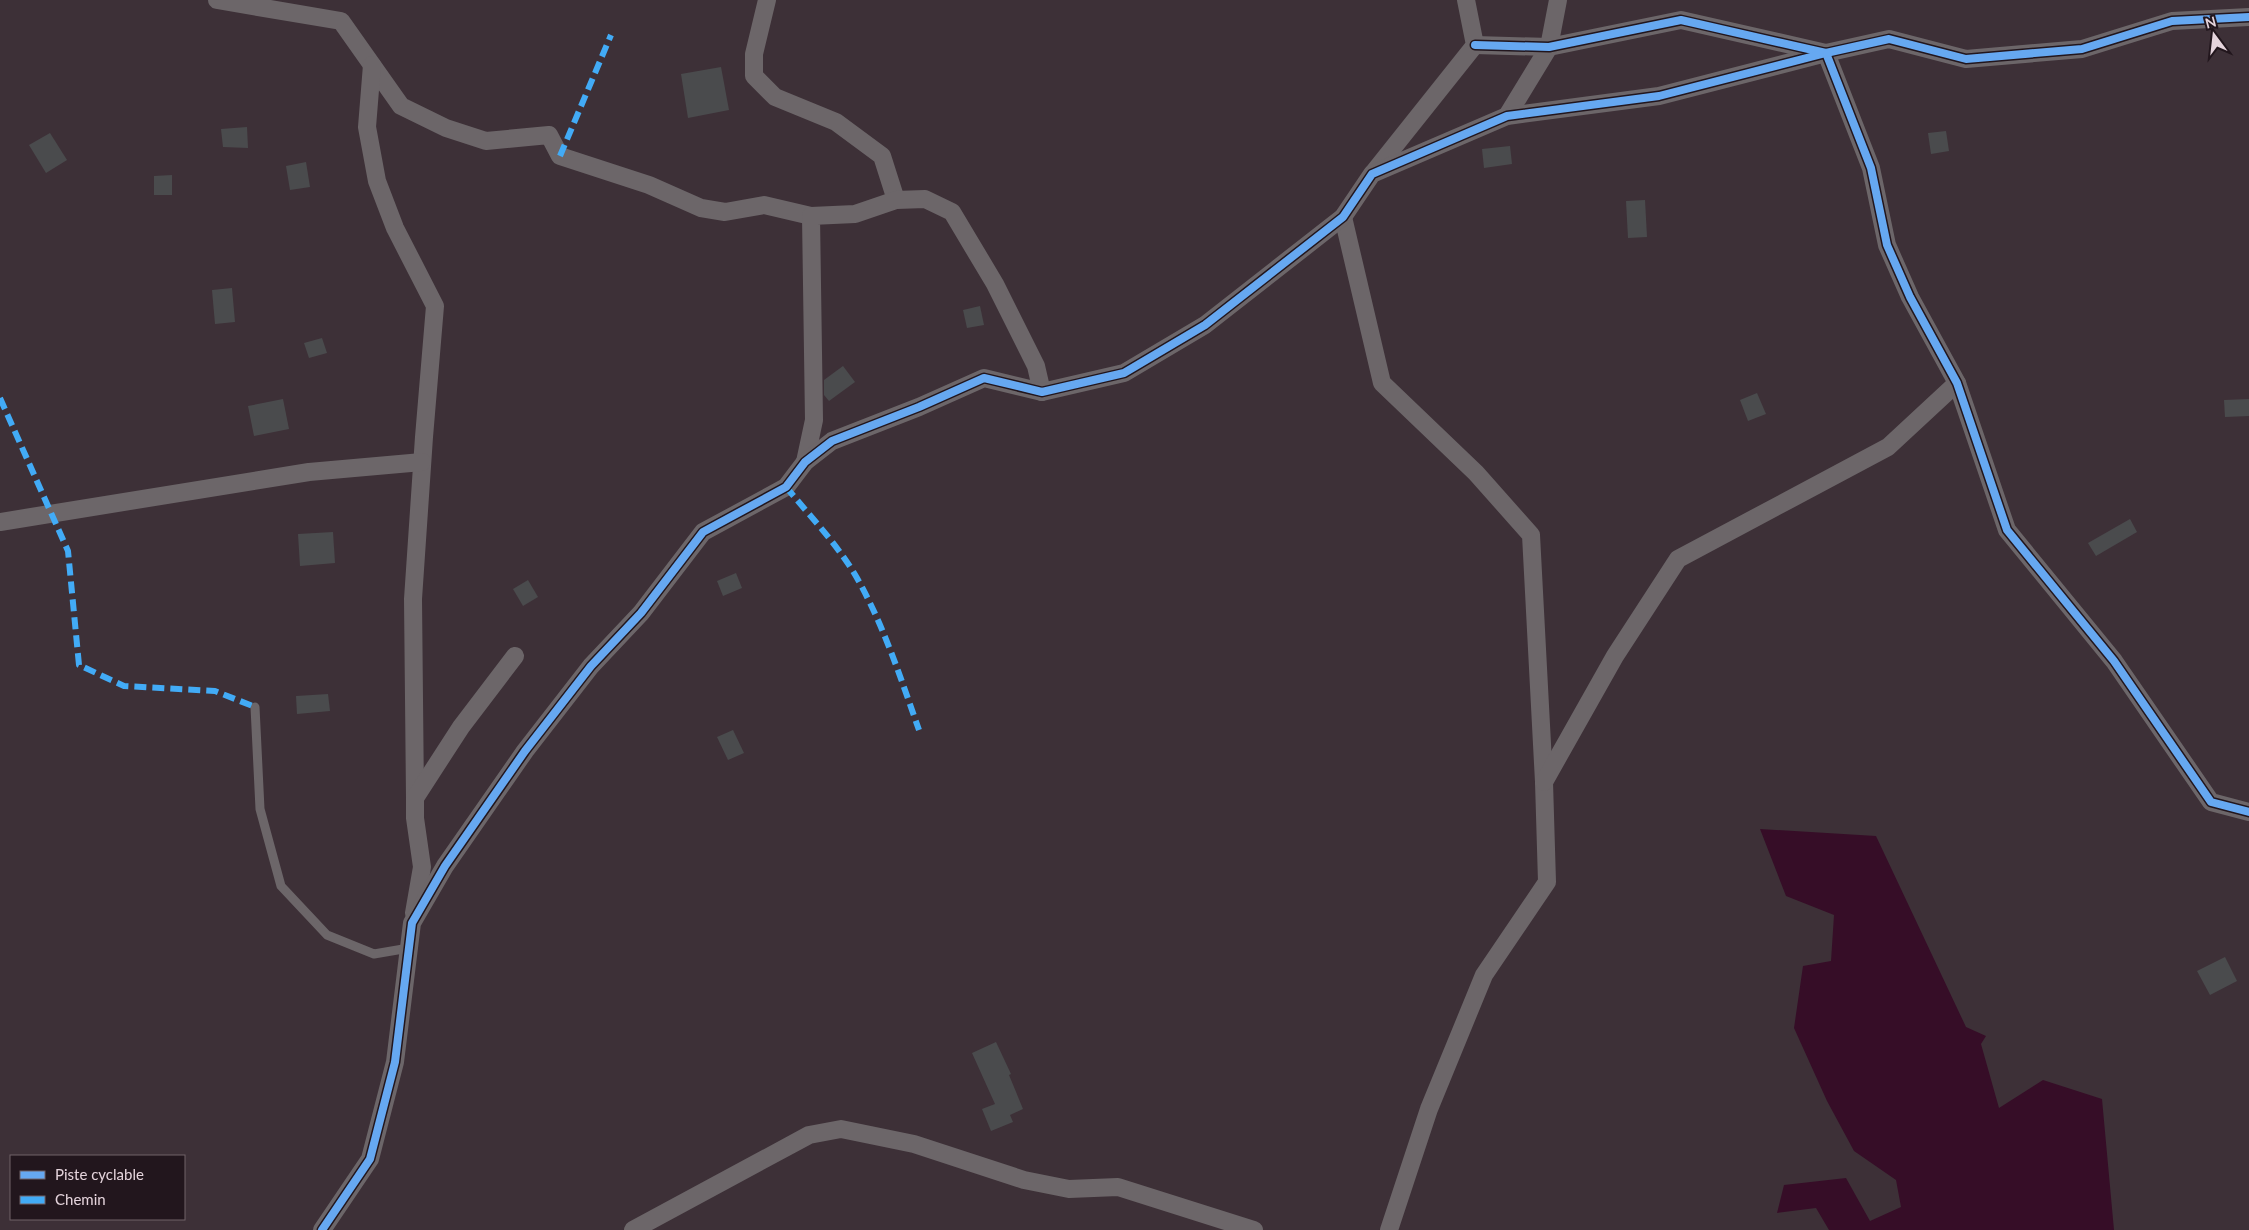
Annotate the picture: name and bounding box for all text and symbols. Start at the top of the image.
north arrow [2189,10,2239,60]
text: N [2203,12,2218,32]
legend [10,1155,185,1220]
text: Piste cyclable [55,1165,144,1183]
text: Chemin [55,1190,106,1208]

